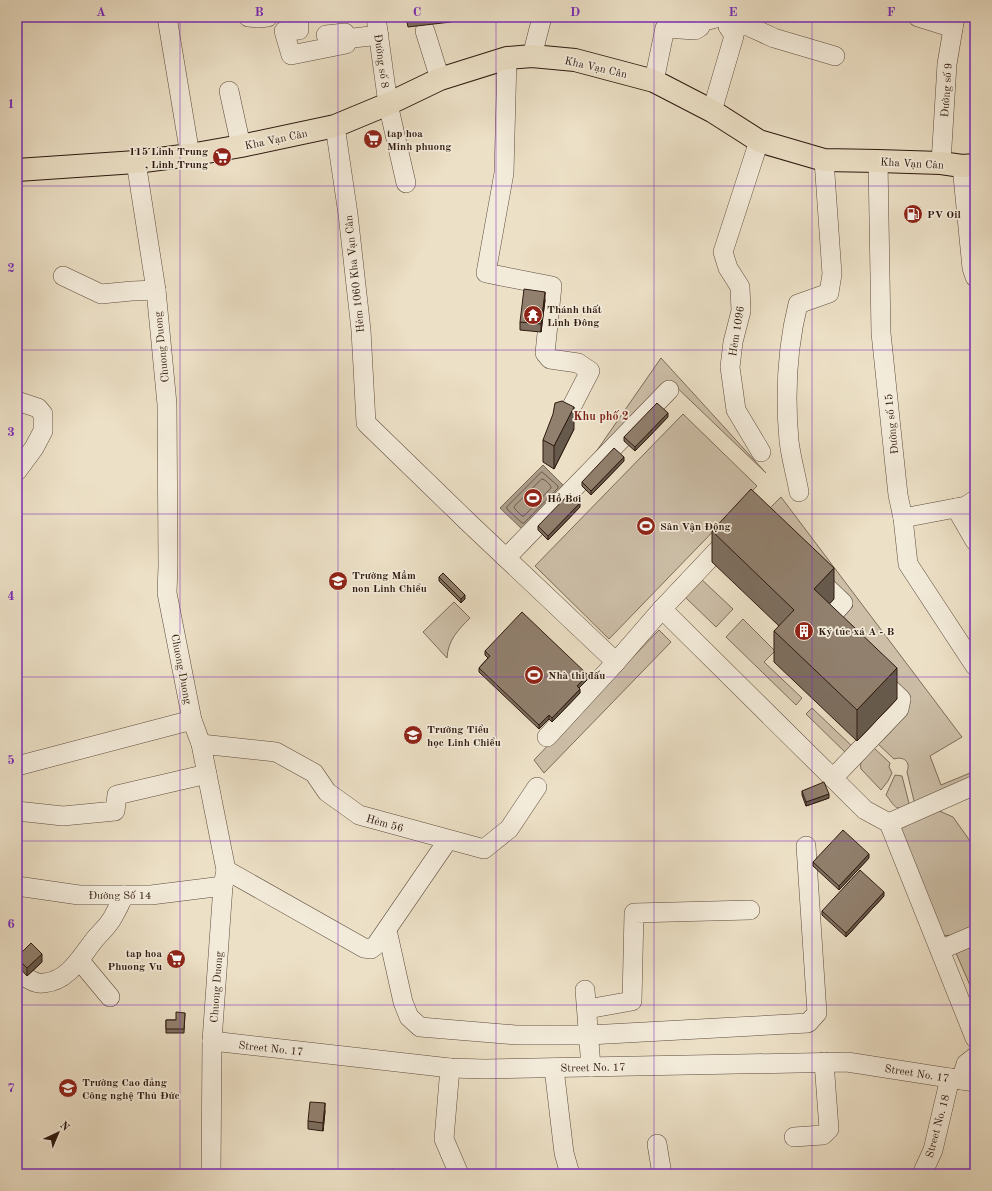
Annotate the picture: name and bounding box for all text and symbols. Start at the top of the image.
text: A [96,6,106,19]
text: B [254,6,264,19]
text: C [413,6,421,19]
text: D [570,6,580,19]
text: E [729,6,738,19]
text: F [887,6,896,19]
street label: Đường số 8 [371,33,391,89]
street label: Kha Vạn Cân [563,56,628,81]
street label: Đường số 9 [939,62,955,118]
text: 1 [7,98,15,111]
street label: Kha Vạn Cân [244,128,309,152]
supermarket icon: tap hoa Minh phuong [362,128,384,150]
place label: tap hoa Minh phuong [387,129,451,153]
supermarket icon: 115 Linh Trung , Linh Trung [211,146,233,168]
place label: 115 Linh Trung , Linh Trung [129,147,208,171]
street label: Kha Vạn Cân [880,157,944,172]
fuel station icon: PV Oil [902,203,924,225]
place label: PV Oil [927,210,961,221]
street label: Hẻm 1060 Kha Vạn Cân [344,215,367,333]
text: 2 [7,262,15,275]
temple icon: Thánh thất Linh Đông [522,304,544,326]
place label: Thánh thất Linh Đông [547,304,602,329]
street label: Hẻm 1096 [728,305,747,357]
street label: Chuong Duong [153,311,172,383]
street label: Đường số 15 [883,393,901,455]
district label: Khu phố 2 [573,410,629,423]
text: 3 [7,426,15,439]
sports icon: Hồ Bơi [522,487,544,509]
place label: Hồ Bơi [547,493,581,505]
sports icon: Sân Vận Động [635,515,657,537]
place label: Sân Vận Động [660,522,731,533]
school or university icon: Trường Mầm non Linh Chiểu [327,570,349,592]
place label: Trường Mầm non Linh Chiểu [352,570,427,595]
text: 4 [7,590,15,603]
building icon: Ký túc xá A - B [793,620,815,642]
place label: Ký túc xá A - B [818,627,895,638]
street label: Chuong Duong [168,633,193,705]
sports icon: Nhà thi đấu [523,664,545,686]
place label: Nhà thi đấu [548,670,605,682]
school or university icon: Trường Tiểu học Linh Chiểu [402,724,424,746]
place label: Trường Tiểu học Linh Chiểu [427,724,501,749]
text: 5 [7,754,15,767]
street label: Hẻm 56 [365,814,405,835]
street label: Đường Số 14 [89,890,151,902]
text: 6 [7,918,15,931]
supermarket icon: tap hoa Phuong Vu [165,948,187,970]
place label: tap hoa Phuong Vu [107,949,162,973]
street label: Chuong Duong [210,951,225,1023]
street label: Street No. 17 [238,1041,304,1058]
street label: Street No. 17 [560,1062,626,1075]
street label: Street No. 17 [884,1064,950,1085]
school or university icon: Trường Cao đẳng Công nghệ Thủ Đức [57,1077,79,1099]
place label: Trường Cao đẳng Công nghệ Thủ Đức [82,1077,180,1102]
text: 7 [7,1082,15,1095]
street label: Street No. 18 [925,1094,952,1159]
north arrow [38,1113,78,1153]
text: N [57,1120,71,1134]

